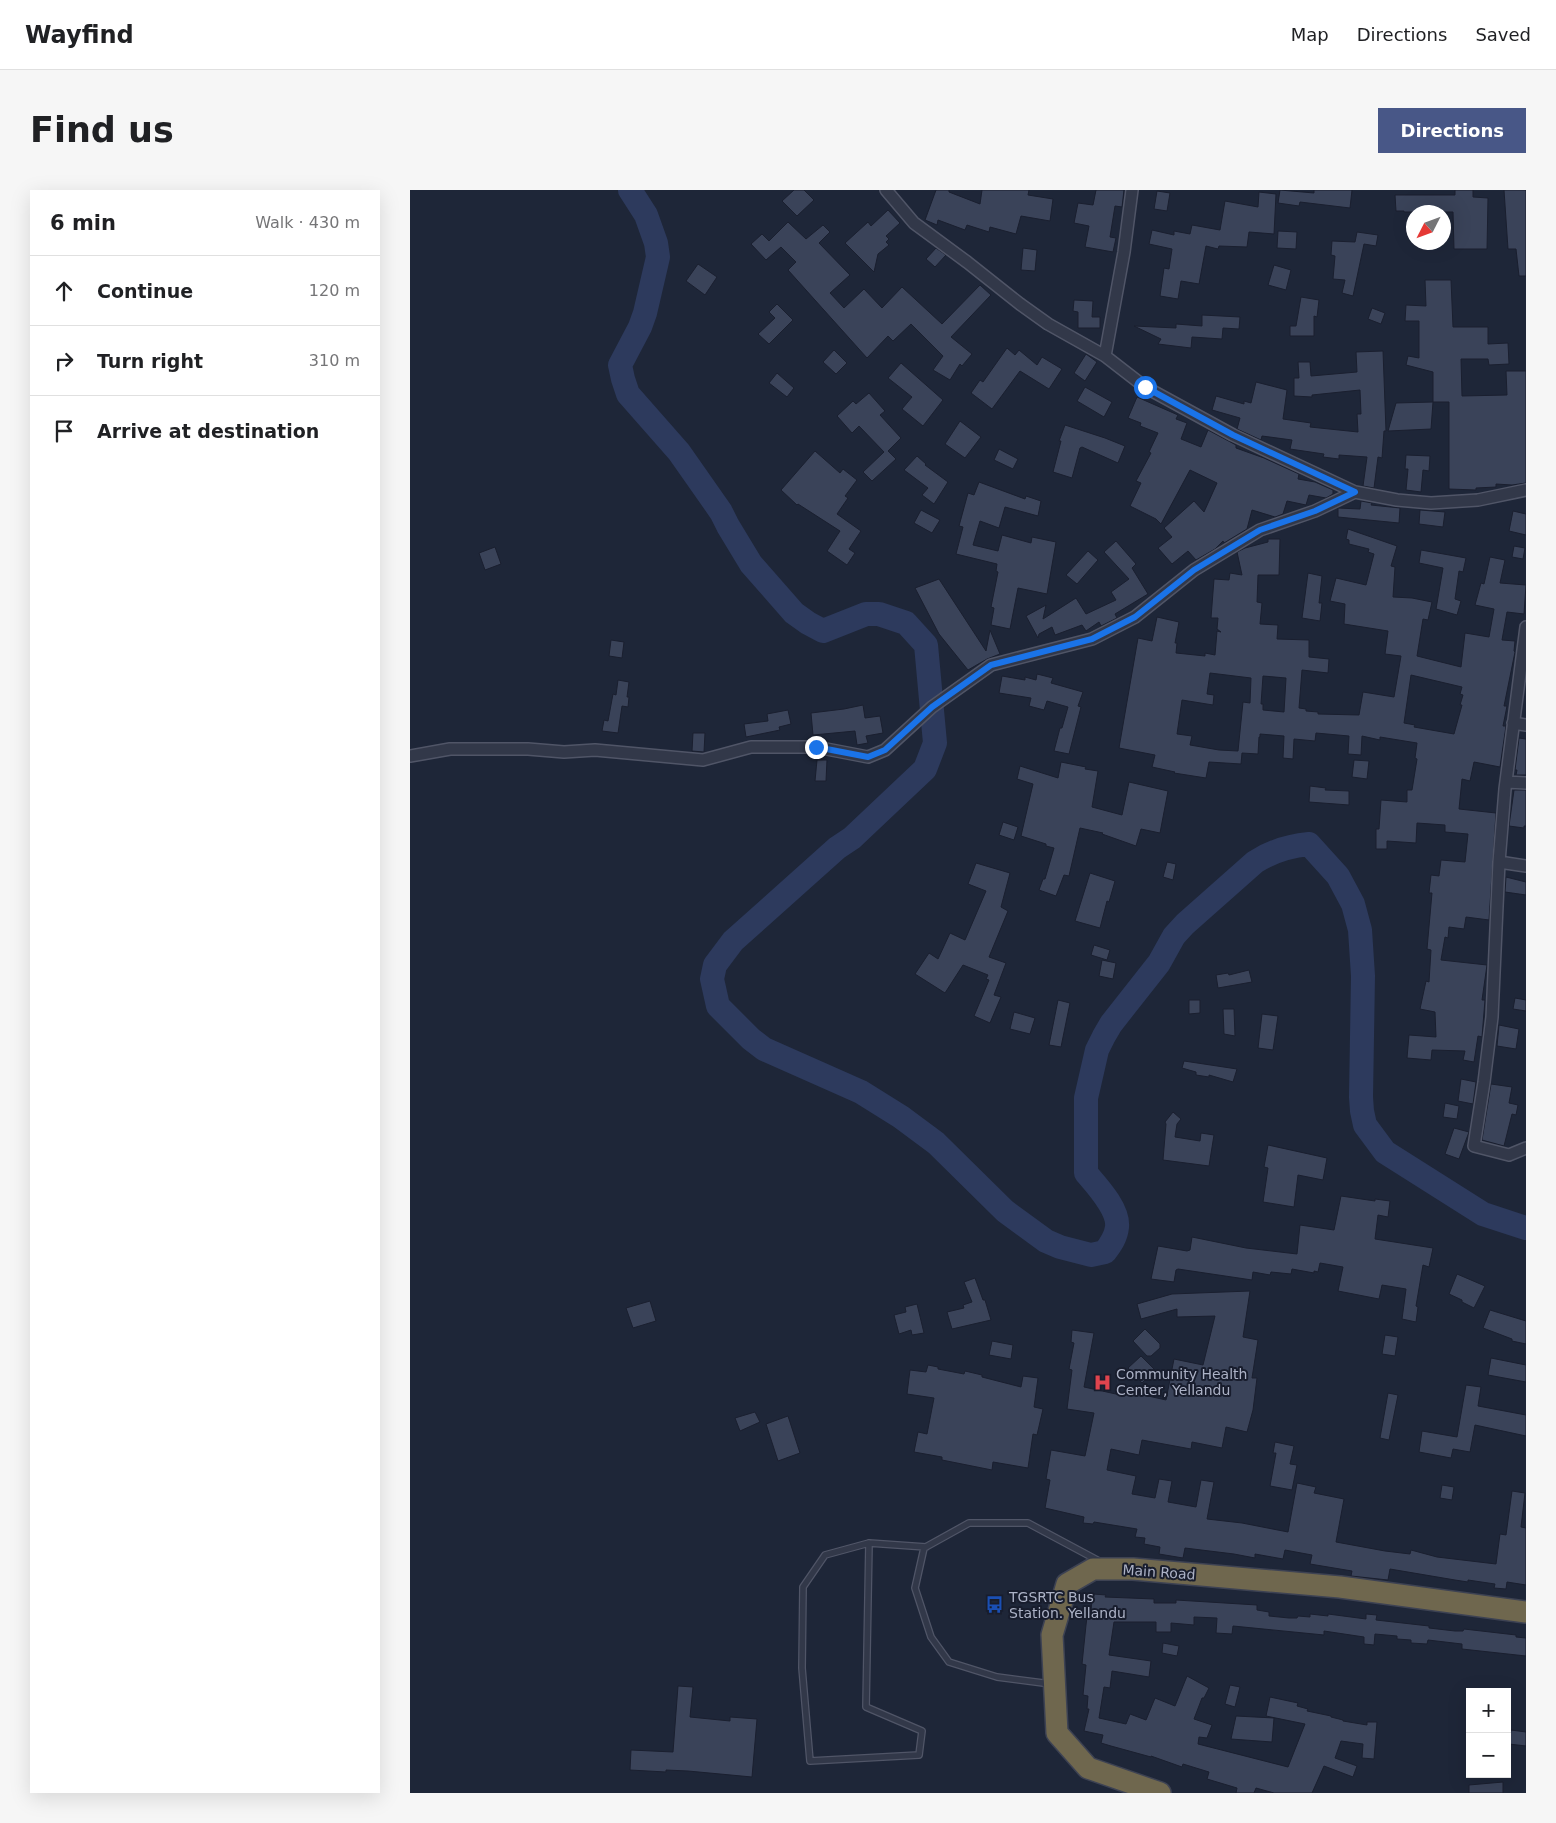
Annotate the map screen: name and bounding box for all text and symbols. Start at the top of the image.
text: Wayfind [25,21,134,49]
text: Map [1291,24,1329,45]
text: Directions [1357,24,1447,45]
text: Saved [1475,24,1531,45]
button: Directions [1378,108,1526,153]
text: Find us [30,110,174,150]
north arrow [1406,205,1451,250]
text: 6 min [50,211,116,235]
text: Walk · 430 m [255,213,360,232]
icon: ahead [50,277,78,305]
text: Continue [97,280,193,302]
text: 120 m [309,281,360,300]
icon: right [50,347,78,375]
text: Turn right [97,350,203,372]
text: 310 m [309,351,360,370]
route start [1134,376,1157,399]
icon: arrive [50,417,78,445]
text: Arrive at destination [97,420,319,442]
route end [805,736,828,759]
place label: Community Health Center, Yellandu [1116,1366,1247,1398]
hospital icon: Community Health Center, Yellandu [1092,1372,1112,1392]
street label: Main Road [1122,1561,1196,1583]
place label: TGSRTC Bus Station. Yellandu [1008,1589,1126,1621]
bus stop icon: TGSRTC Bus Station. Yellandu [985,1595,1005,1615]
map controls [1466,1688,1511,1778]
button: + [1466,1688,1511,1733]
button: − [1466,1733,1511,1778]

